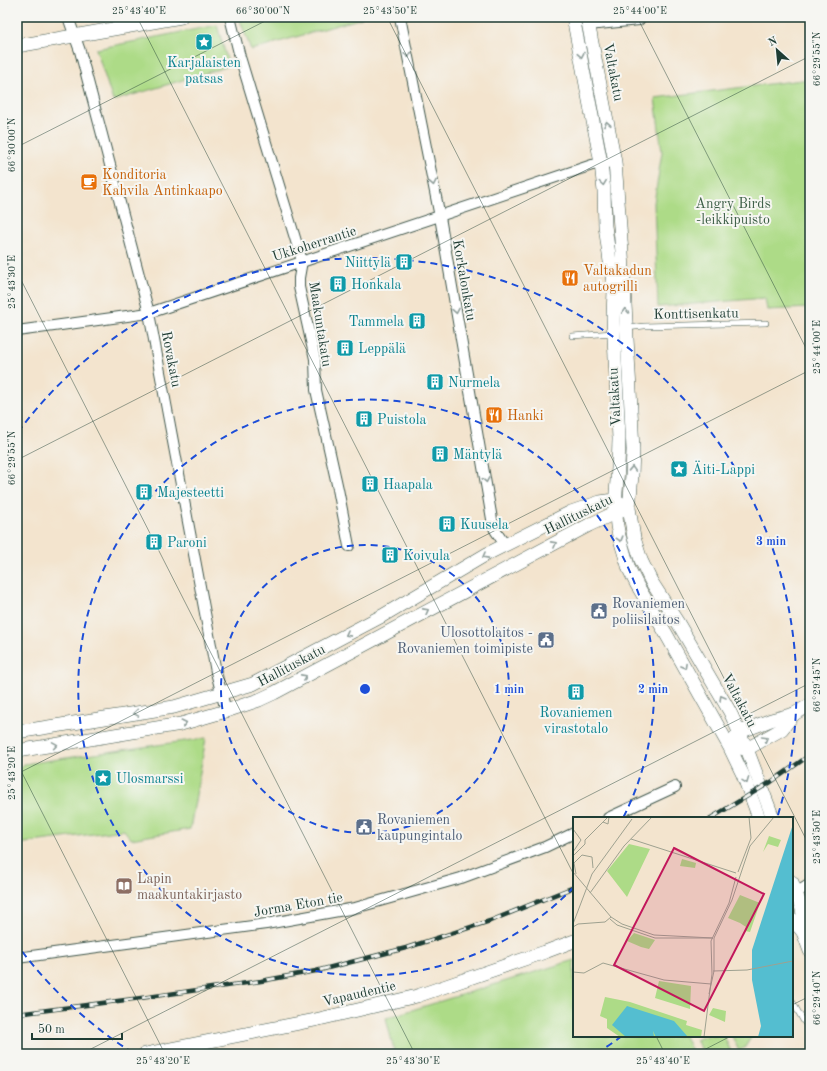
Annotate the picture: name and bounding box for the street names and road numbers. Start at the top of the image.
street label: Valtakatu [601,42,626,103]
street label: Ukkoherrantie [271,224,358,264]
street label: Korkalonkatu [450,238,478,322]
street label: Maakuntakatu [306,280,334,368]
street label: Konttisenkatu [653,306,739,322]
street label: Rovakatu [159,330,183,389]
street label: Valtakatu [606,367,624,427]
street label: Hallituskatu [542,492,615,537]
street label: Hallituskatu [255,642,328,690]
street label: Valtakatu [719,671,759,730]
street label: Jorma Eton tie [252,890,344,920]
street label: Vapaudentie [321,979,397,1009]

